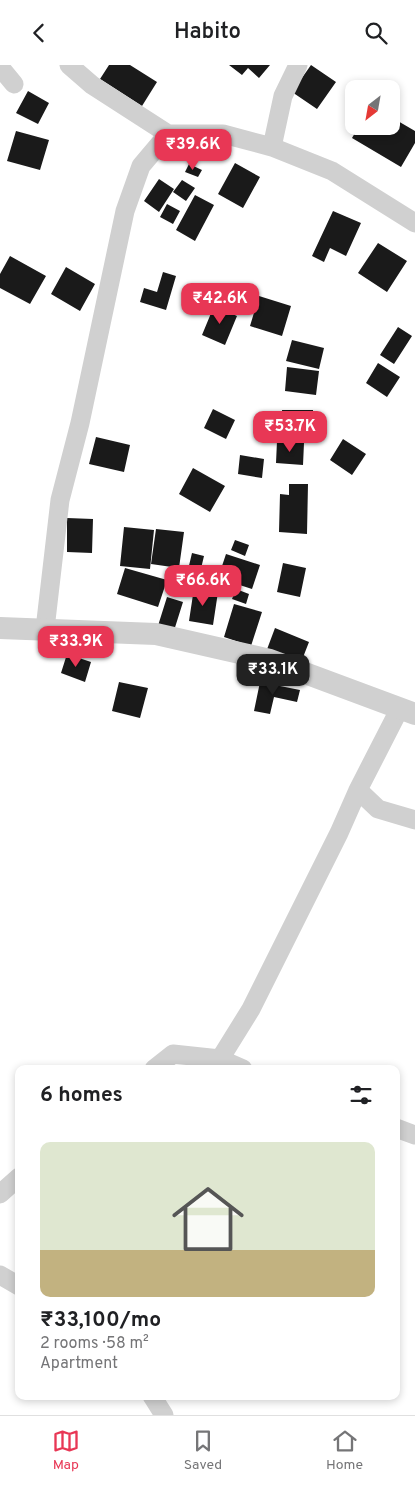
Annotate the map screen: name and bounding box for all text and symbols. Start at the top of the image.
icon: back [25,19,53,47]
text: Habito [174,19,241,46]
icon: search [362,19,390,47]
north arrow [345,80,400,135]
map controls [345,80,400,135]
pin: ₹39.6K [152,129,234,171]
text: ₹39.6K [166,135,220,155]
pin: ₹42.6K [179,283,261,325]
text: ₹42.6K [192,289,248,309]
pin: ₹53.7K [249,411,331,453]
text: ₹53.7K [264,417,316,437]
pin: ₹66.6K [162,565,244,607]
text: ₹66.6K [175,571,231,591]
pin: ₹33.9K [35,625,117,668]
text: ₹33.9K [49,632,103,652]
pin: ₹33.1K [232,653,314,696]
text: ₹33.1K [248,660,298,680]
icon: filters [347,1081,375,1109]
text: 6 homes [40,1082,123,1109]
icon: home [163,1174,253,1264]
text: ₹33,100/mo [40,1307,161,1334]
text: 2 rooms · 58 m² [40,1334,149,1354]
text: Apartment [40,1354,118,1374]
tab: Map [52,1427,80,1474]
tab: Saved [184,1427,222,1474]
tab: Home [326,1427,363,1474]

